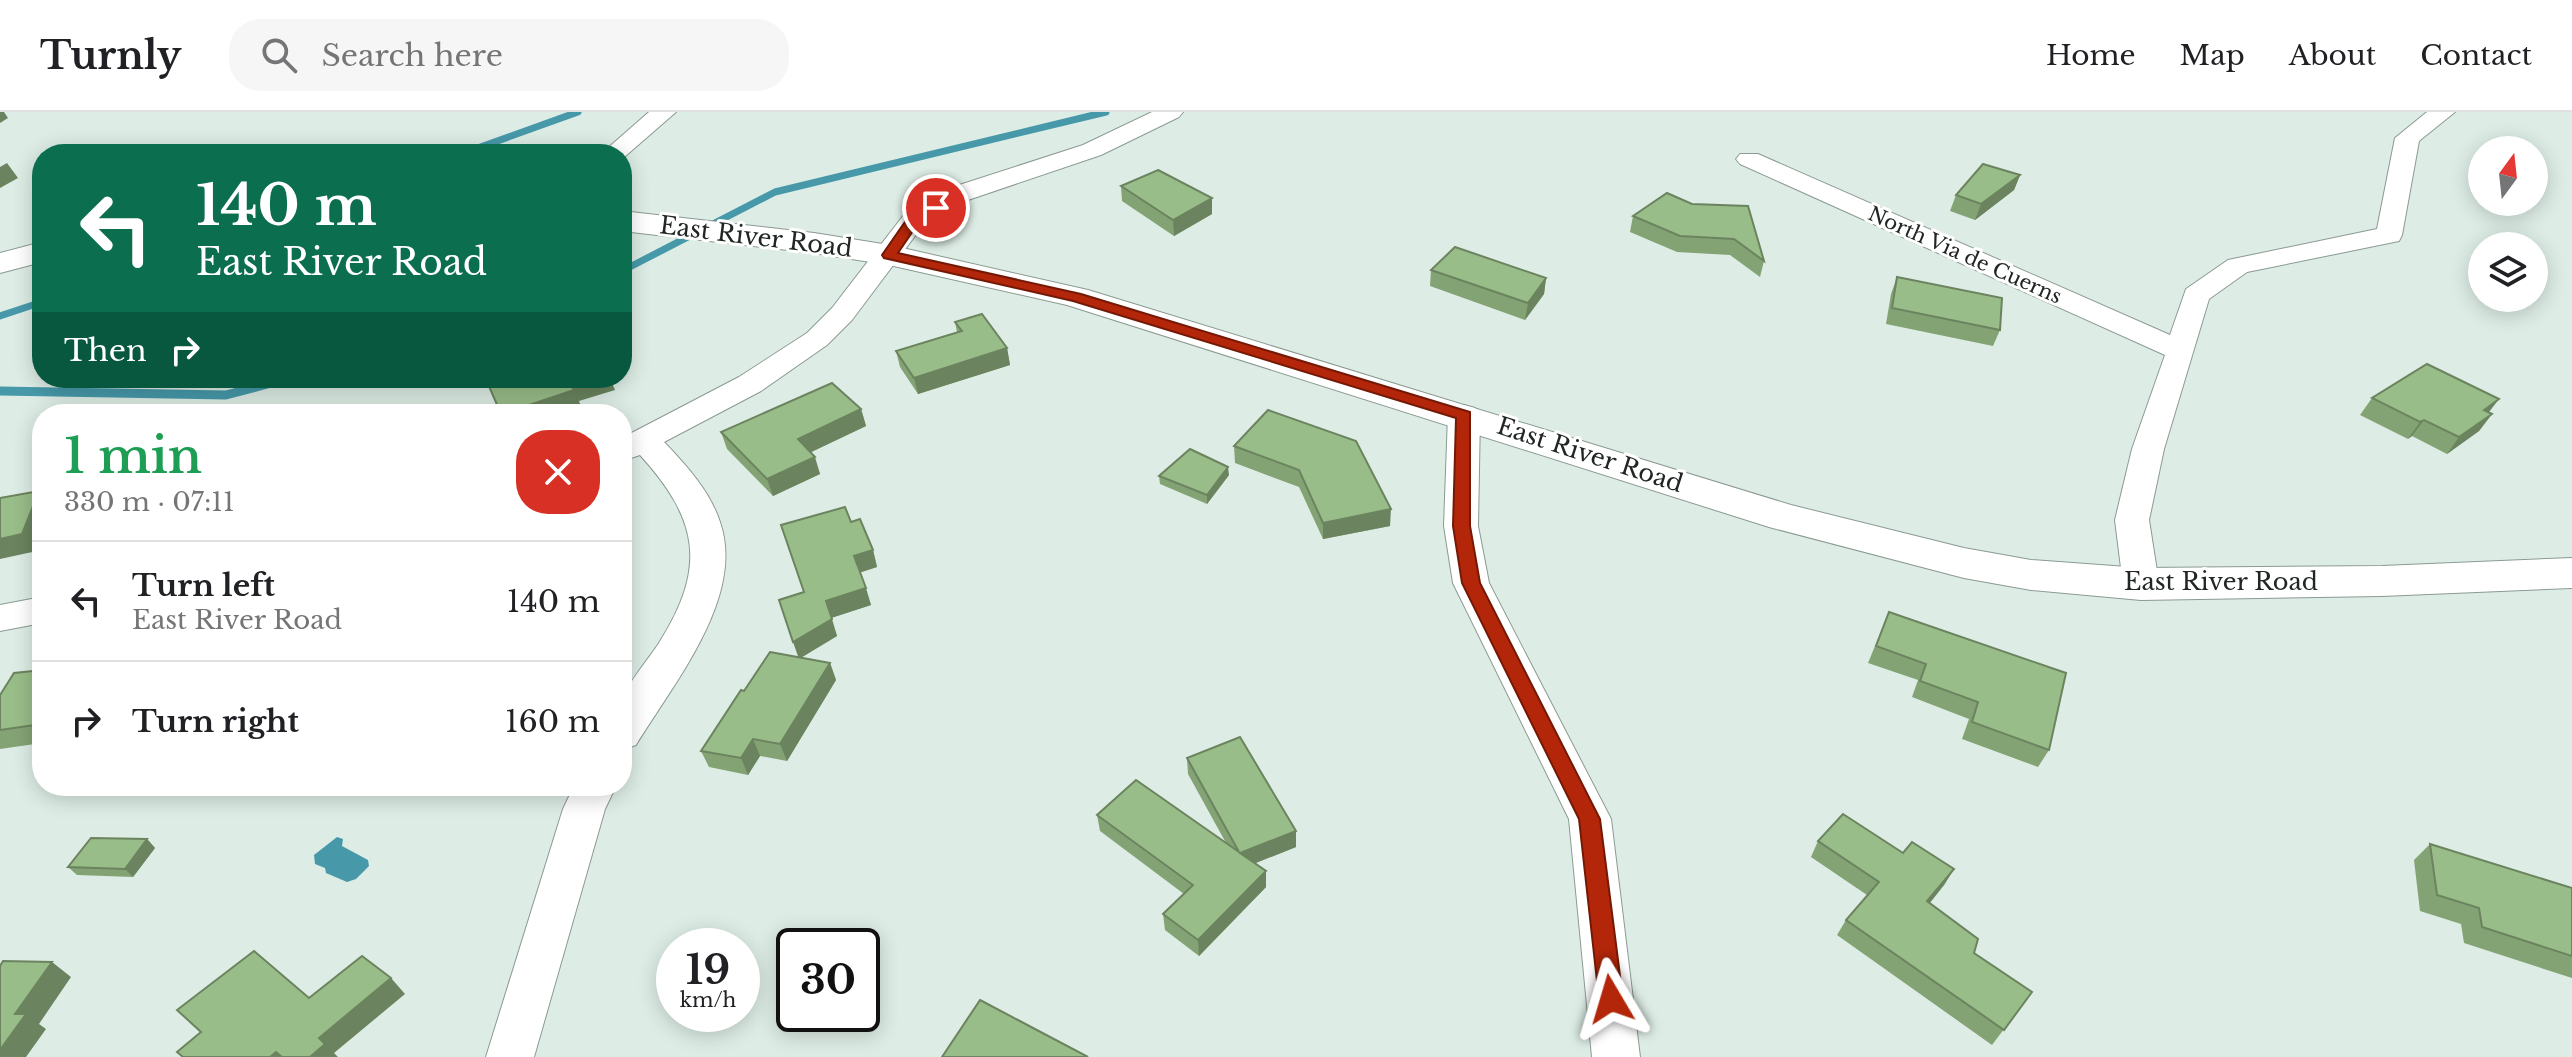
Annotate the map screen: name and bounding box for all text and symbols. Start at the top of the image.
search box [229,19,789,91]
text: Turnly [40,32,181,79]
icon: search [257,33,301,77]
text: Search here [321,37,503,74]
text: Home [2046,38,2136,73]
text: Map [2180,38,2245,73]
text: About [2289,38,2376,73]
text: Contact [2420,38,2532,73]
north arrow [2468,136,2548,216]
map controls [2468,136,2548,312]
text: 140 m [196,171,377,240]
pin [902,174,970,242]
icon: left [64,176,168,280]
icon: arrive [914,186,958,230]
street label: North Via de Cuerns [1865,201,2065,309]
street label: East River Road [658,210,854,263]
button: layers [2468,232,2548,312]
text: East River Road [196,240,487,285]
icon: right [163,328,207,372]
text: Then [64,332,147,369]
street label: East River Road [1493,411,1687,498]
text: 1 min [64,426,202,486]
button: close [516,430,600,514]
text: 330 m · 07:11 [64,486,235,518]
text: Turn left [132,567,275,604]
street label: East River Road [2124,567,2318,596]
icon: left [64,579,108,623]
text: 140 m [507,583,600,620]
text: East River Road [132,604,342,636]
icon: right [64,699,108,743]
text: Turn right [132,703,299,740]
text: 160 m [505,703,600,740]
speed limit sign: 30 [776,928,880,1032]
text: 19 [686,945,730,995]
position arrow [1569,957,1653,1041]
text: km/h [680,988,736,1012]

